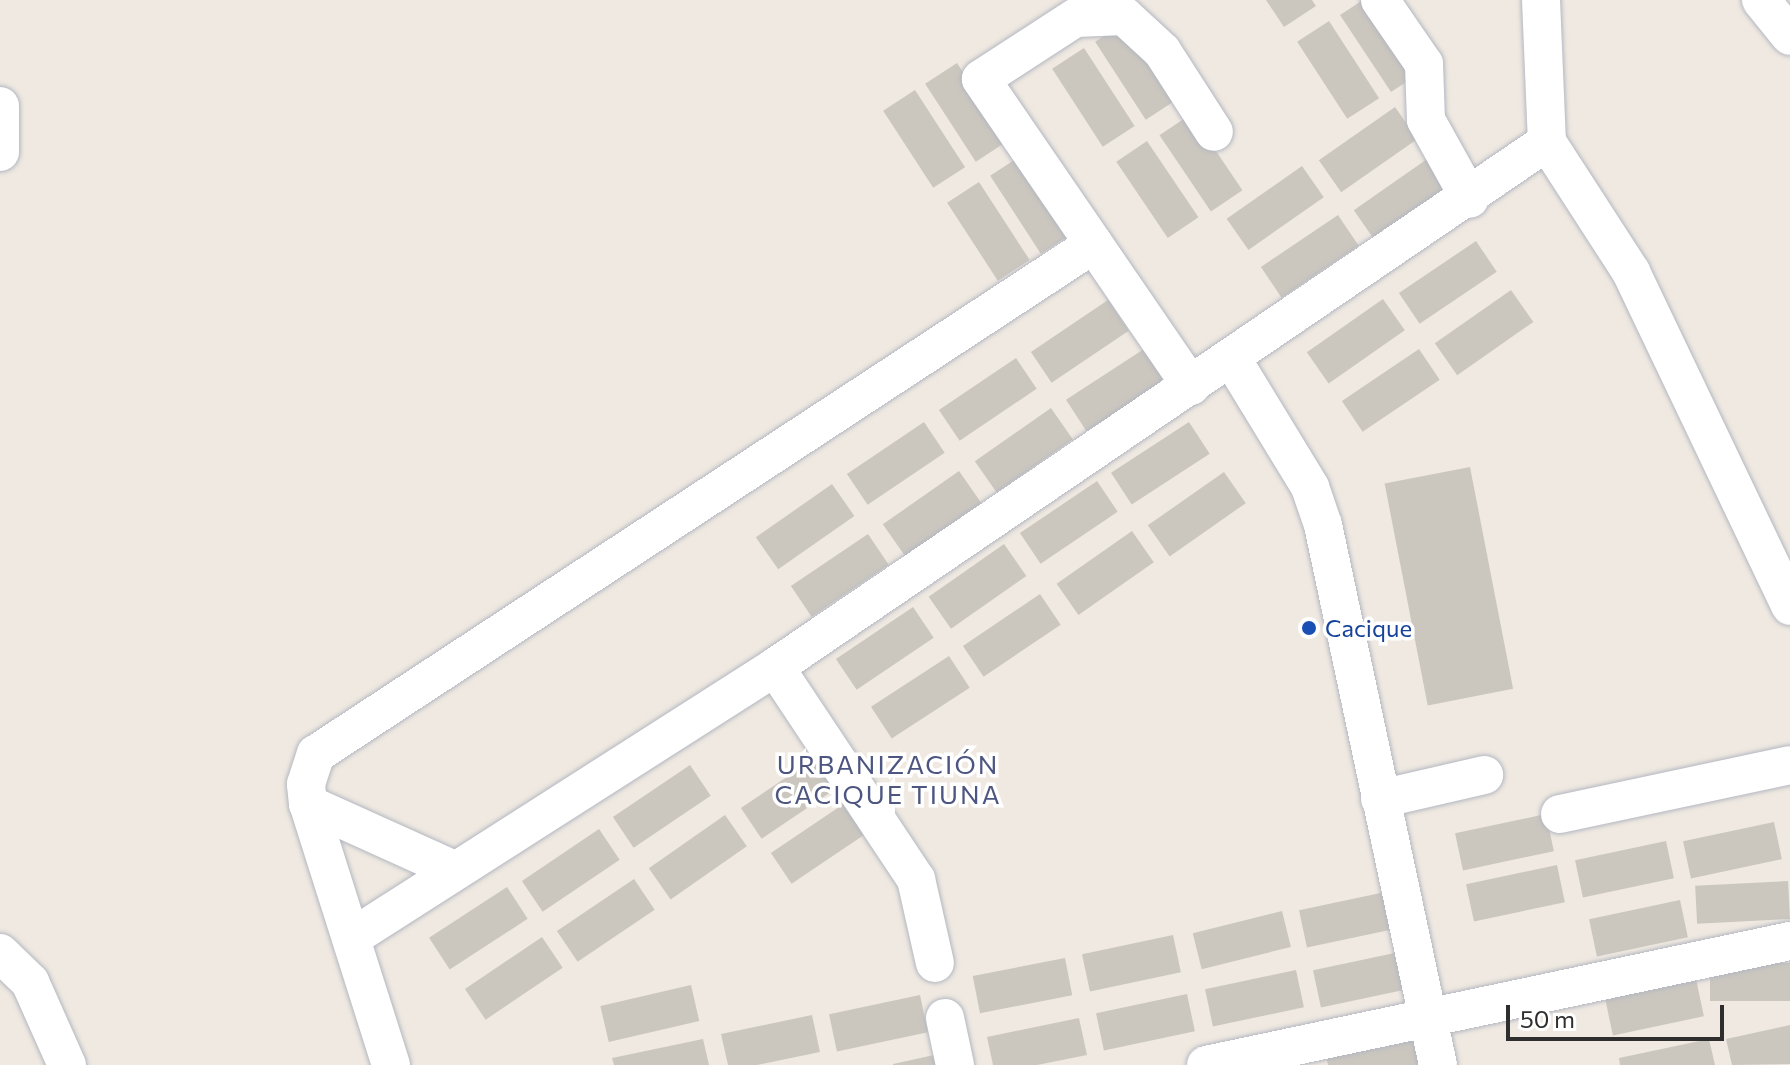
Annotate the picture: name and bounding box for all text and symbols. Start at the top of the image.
place label: Cacique [1325,614,1412,642]
marker: Cacique [1300,619,1318,637]
district label: URBANIZACIÓN CACIQUE TIUNA [774,748,1002,810]
scale bar [1510,989,1728,1039]
text: 50 m [1520,1004,1575,1033]

